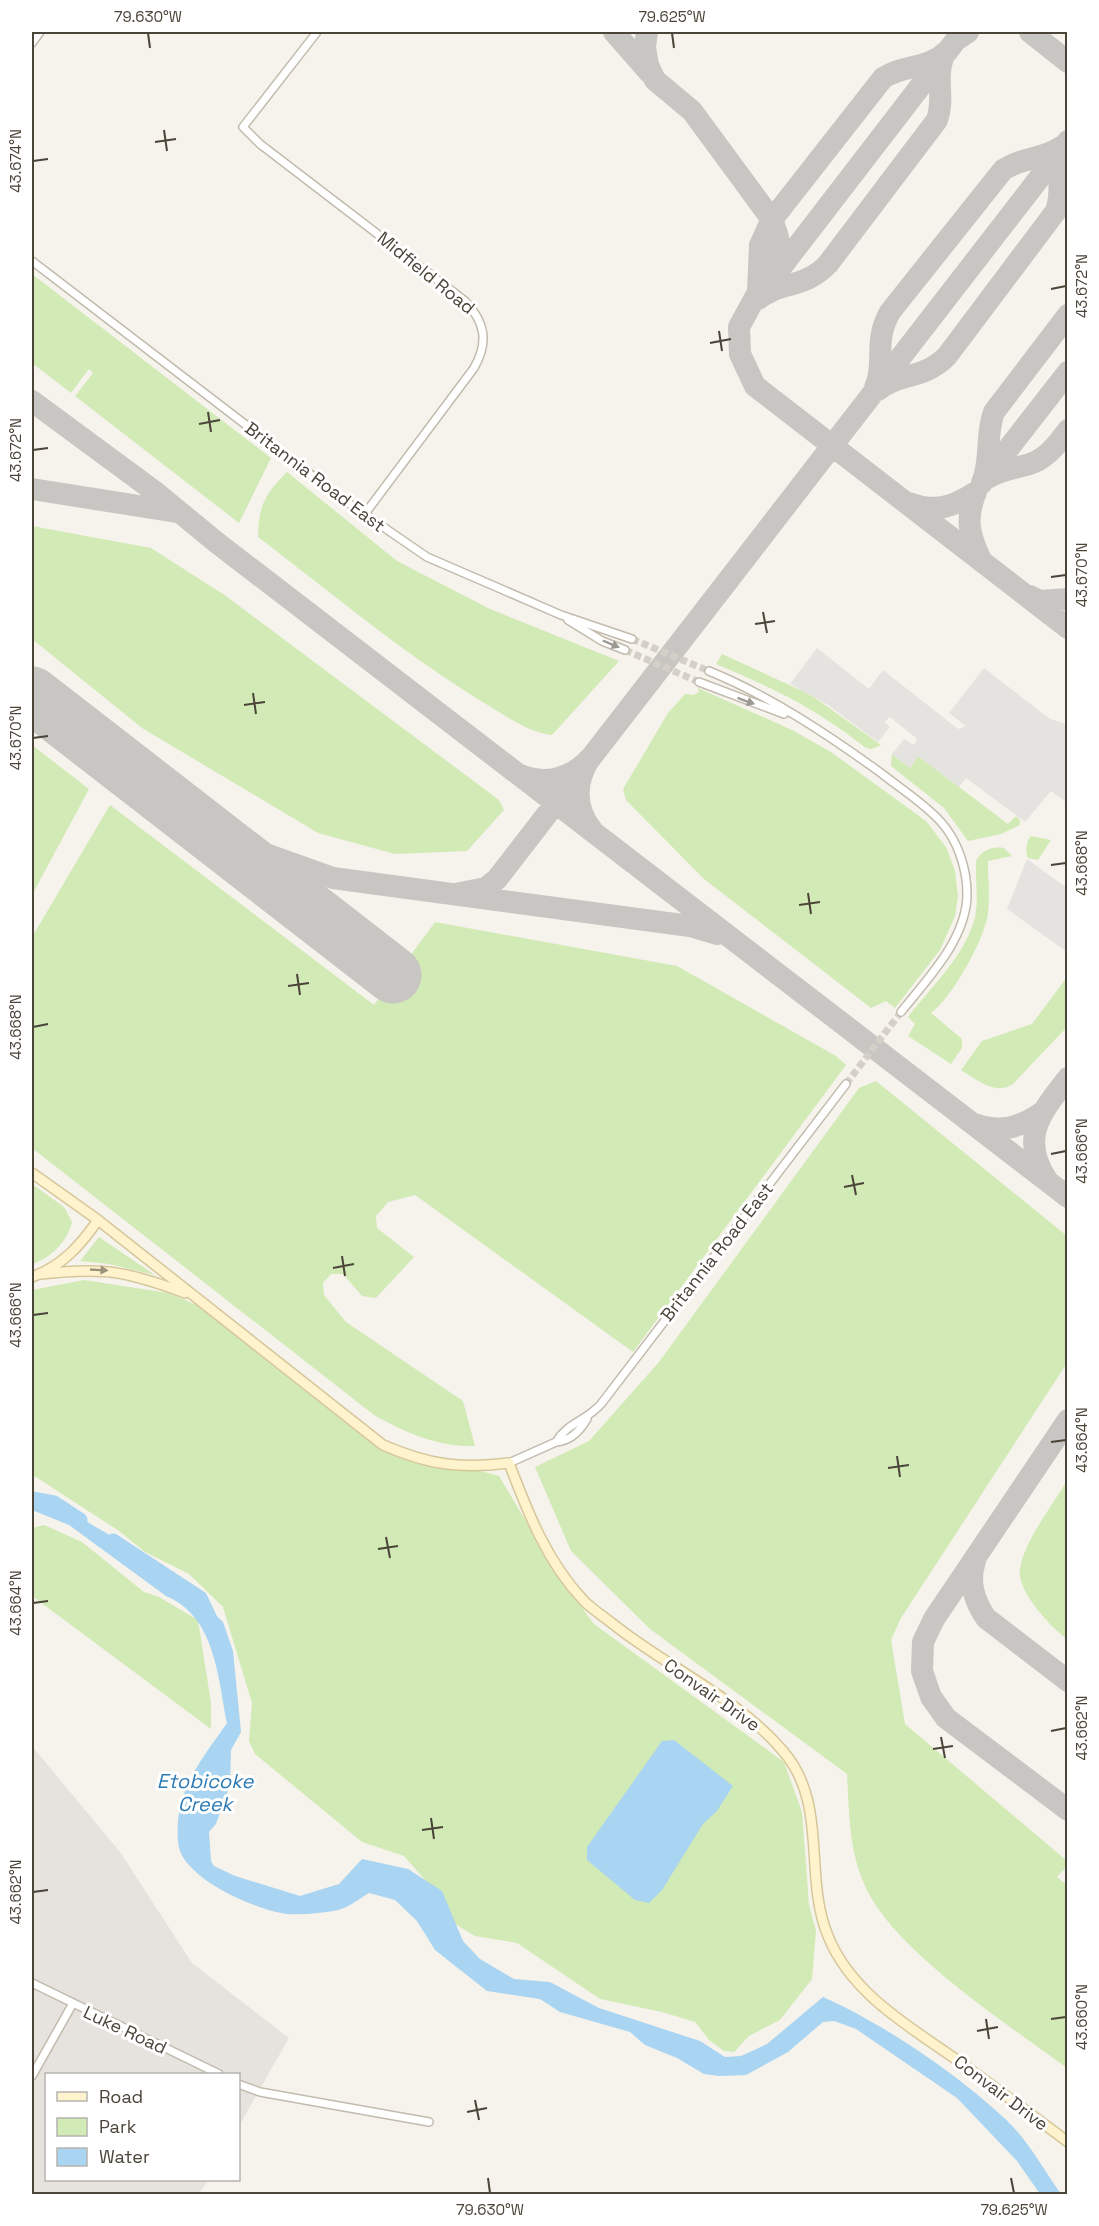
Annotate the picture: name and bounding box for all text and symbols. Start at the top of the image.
text: 79.630°W [114,7,182,26]
text: 79.625°W [638,7,706,26]
text: 43.674°N [6,129,25,193]
street label: Midfield Road [373,226,480,319]
text: 43.672°N [1072,254,1091,318]
street label: Britannia Road East [241,416,390,537]
text: 43.672°N [6,418,25,482]
text: 43.670°N [1072,543,1091,607]
one-way arrow [602,639,620,649]
one-way arrow [737,697,755,707]
text: 43.670°N [6,706,25,770]
text: 43.668°N [1072,830,1091,896]
text: 43.668°N [6,994,25,1060]
text: 43.666°N [1072,1118,1091,1184]
street label: Britannia Road East [655,1178,778,1326]
one-way arrow [90,1265,109,1274]
text: 43.666°N [6,1282,25,1348]
text: 43.664°N [1072,1407,1091,1473]
text: 43.664°N [6,1570,25,1636]
street label: Convair Drive [660,1653,765,1736]
text: 43.662°N [1072,1695,1091,1761]
water label: Etobicoke Creek [157,1768,254,1817]
text: 43.662°N [6,1859,25,1925]
text: 43.660°N [1072,1984,1091,2050]
street label: Luke Road [80,2000,171,2059]
street label: Convair Drive [950,2050,1053,2136]
legend [45,2073,240,2181]
text: Road [99,2085,143,2108]
text: Park [99,2115,137,2138]
text: Water [99,2145,150,2168]
text: 79.630°W [456,2200,524,2219]
text: 79.625°W [980,2200,1048,2219]

